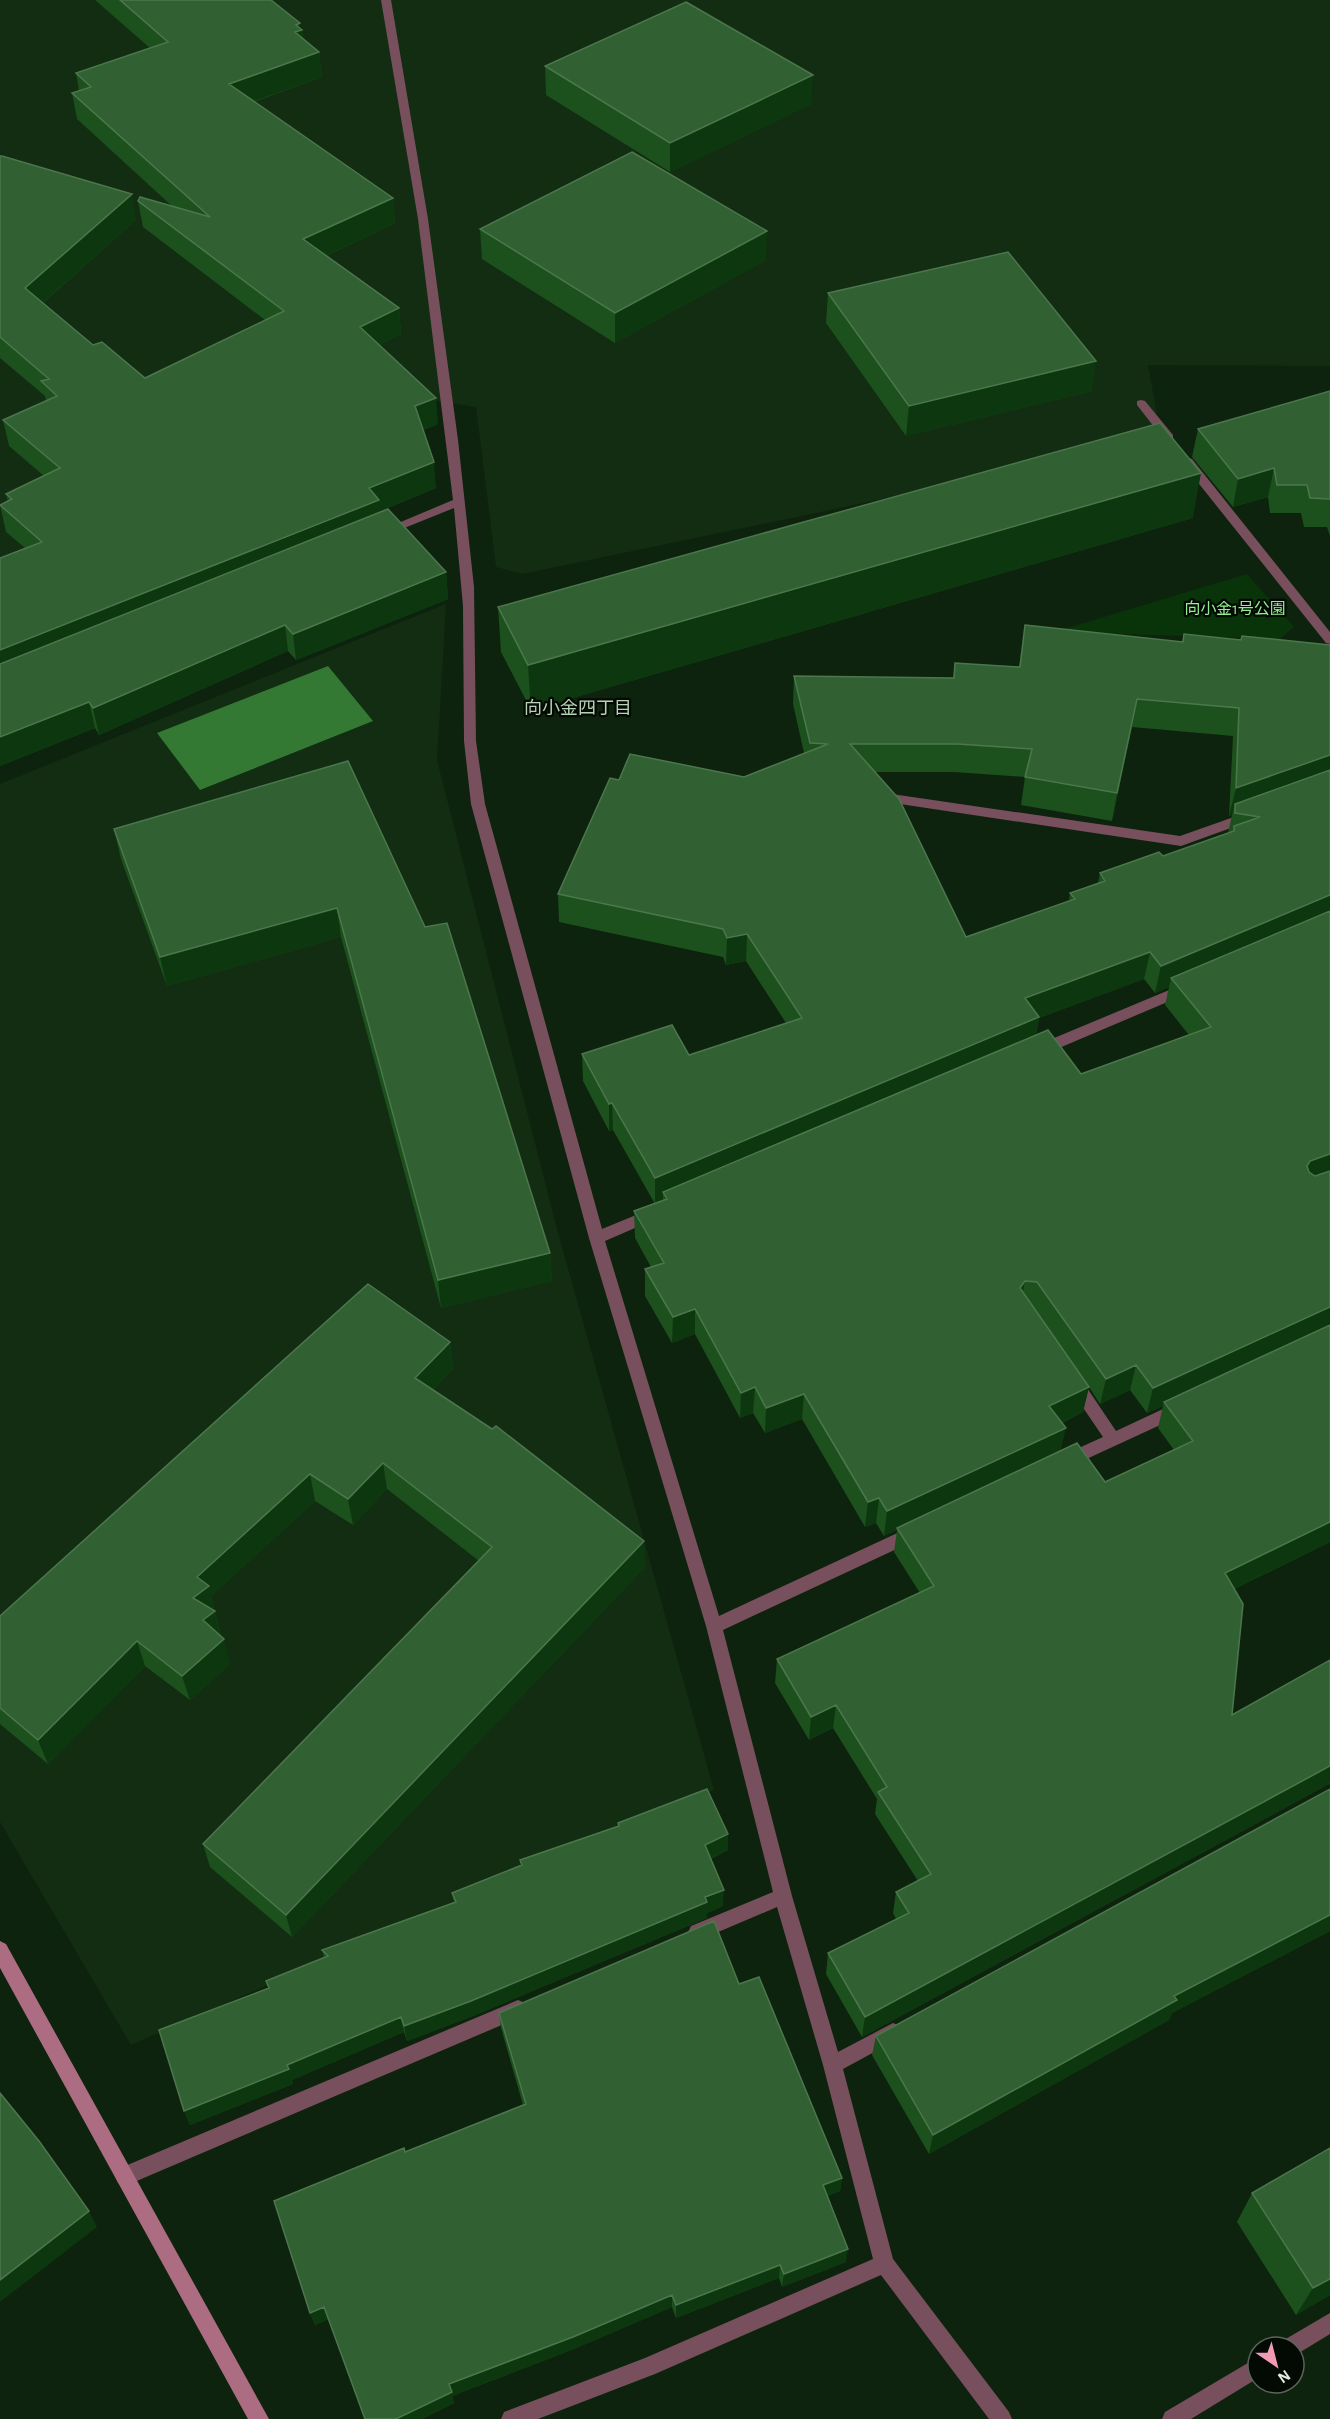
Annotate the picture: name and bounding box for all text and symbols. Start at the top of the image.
park label: 向小金1号公園 [1184,600,1286,617]
district label: 向小金四丁目 [524,698,632,718]
north arrow [1246,2335,1306,2395]
text: N [1275,2367,1293,2386]

